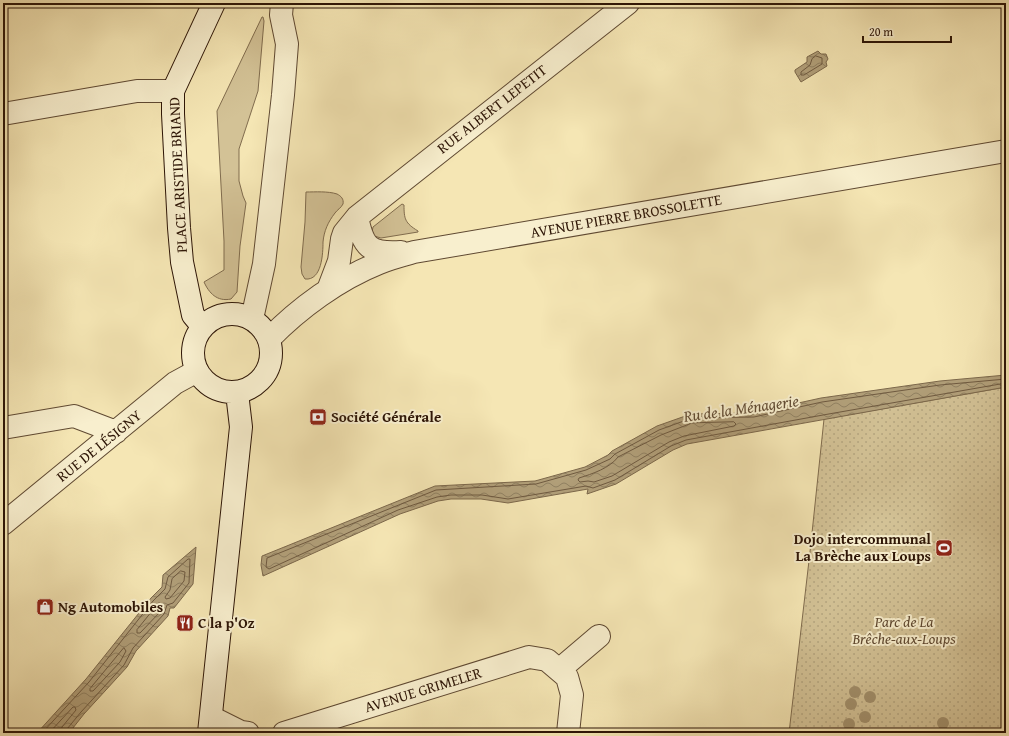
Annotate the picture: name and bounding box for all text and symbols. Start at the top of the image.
scale bar [863,18,951,44]
text: 20 m [869,23,893,40]
street label: RUE ALBERT LEPETIT [432,59,551,158]
street label: PLACE ARISTIDE BRIAND [163,97,192,253]
street label: AVENUE PIERRE BROSSOLETTE [529,188,723,243]
water label: Ru de la Ménagerie [681,388,801,428]
street label: RUE DE LÉSIGNY [52,405,146,486]
place label: Société Générale [331,406,441,427]
bank icon: Société Générale [308,407,328,427]
place label: Dojo intercommunal La Brèche aux Loups [794,528,931,566]
sports icon: Dojo intercommunal La Brèche aux Loups [934,538,954,558]
place label: Ng Automobiles [58,596,163,617]
shop icon: Ng Automobiles [35,597,55,617]
park label: Parc de La Brêche-aux-Loups [851,611,956,649]
place label: C la p'Oz [198,612,255,633]
restaurant icon: C la p'Oz [175,613,195,633]
street label: AVENUE GRIMELER [362,662,484,717]

